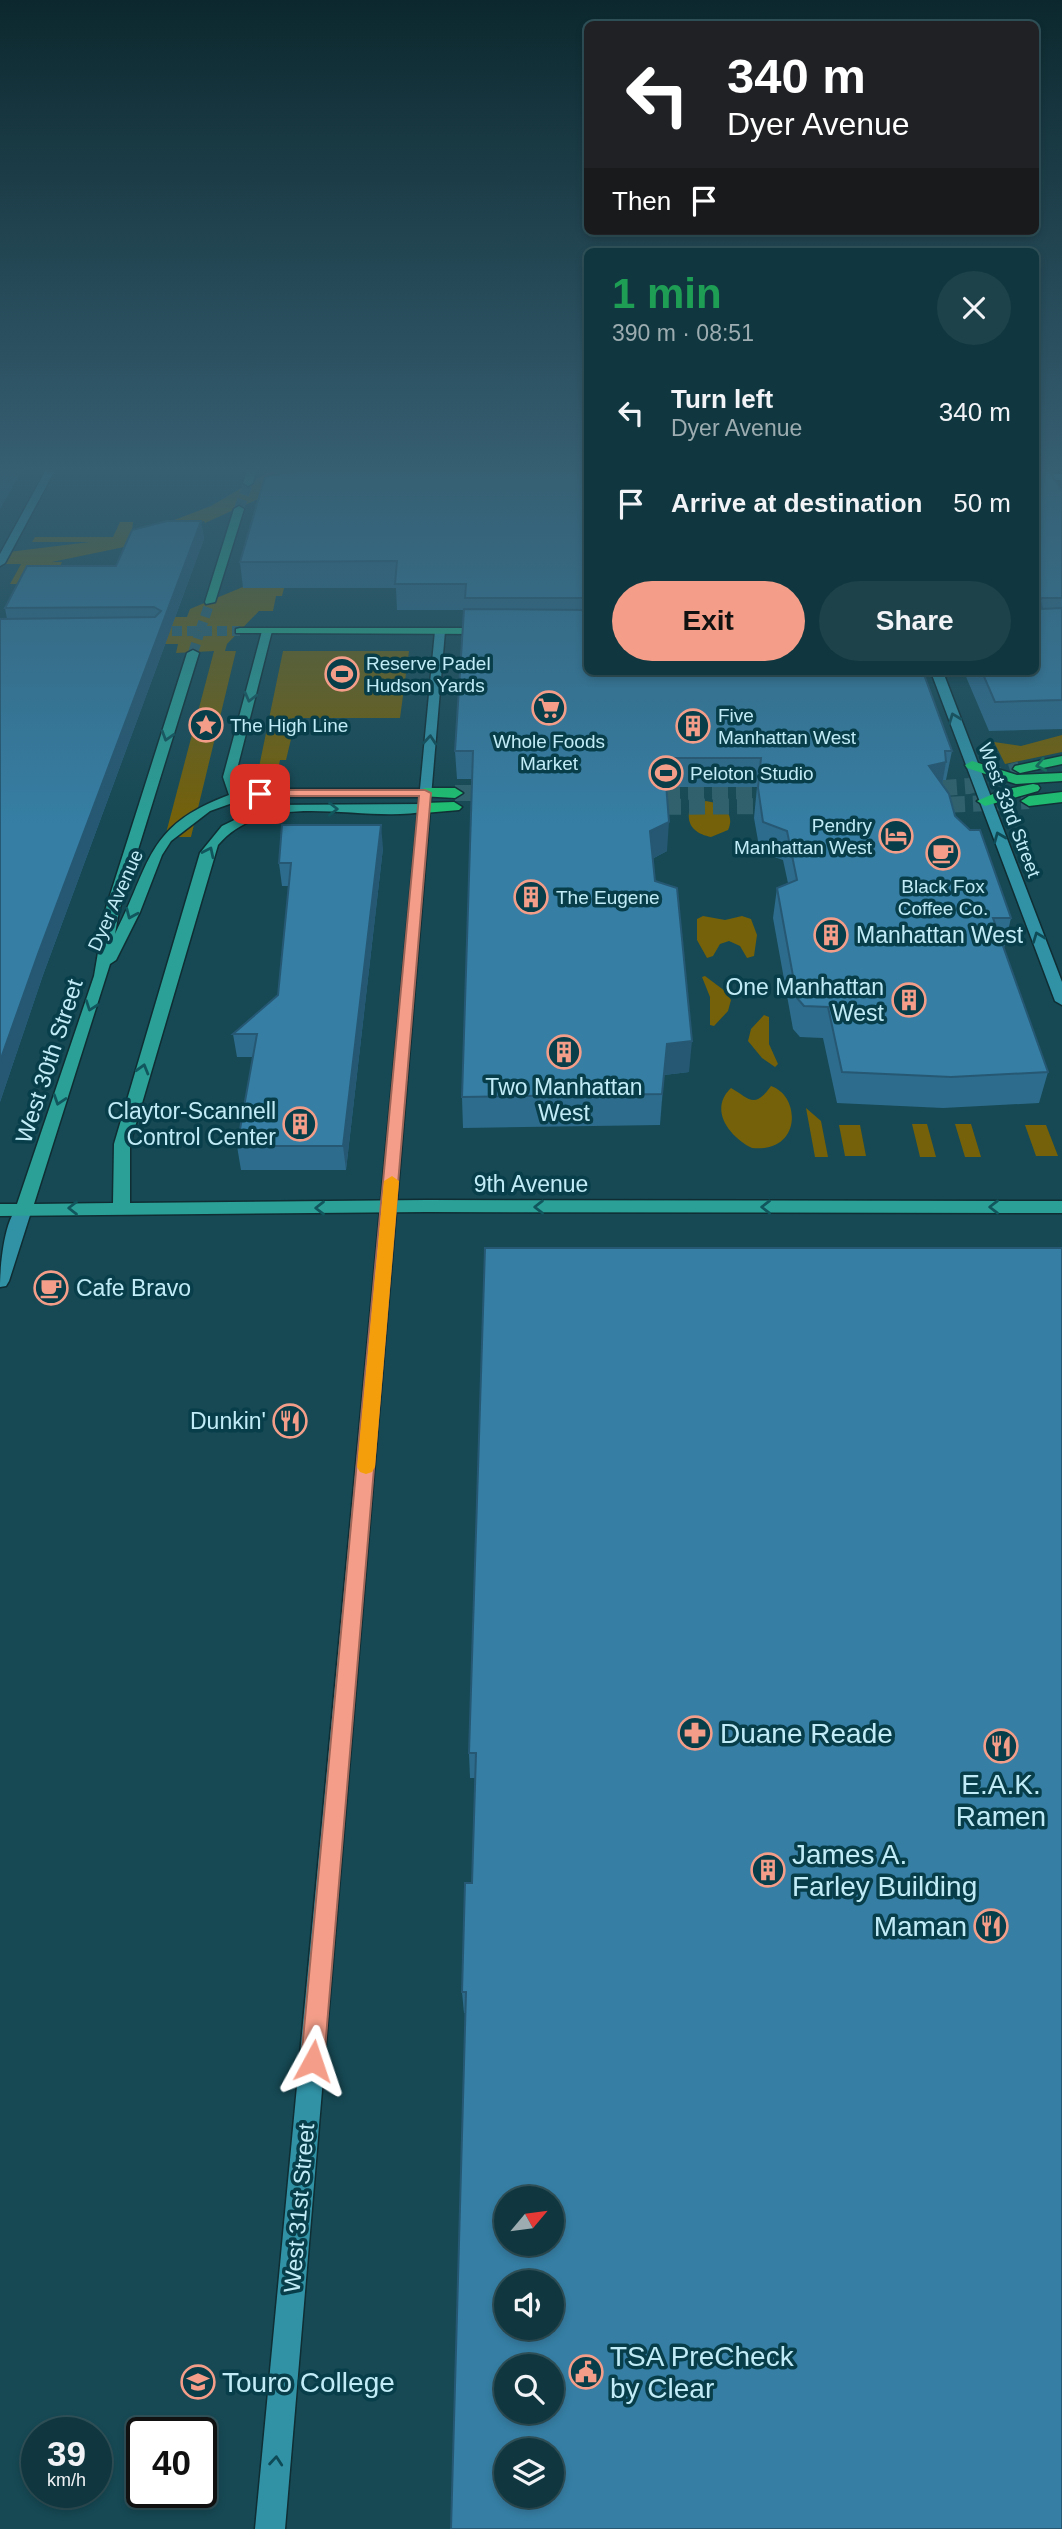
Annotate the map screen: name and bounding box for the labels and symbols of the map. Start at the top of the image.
place label: Reserve Padel Hudson Yards [366,653,491,696]
sports icon: Reserve Padel Hudson Yards [323,655,361,693]
supermarket icon: Whole Foods Market [530,689,568,727]
one-way arrow [244,691,258,703]
place label: Five Manhattan West [718,705,857,748]
place icon: The High Line [187,706,225,744]
building icon: Five Manhattan West [674,707,712,745]
one-way arrow [949,713,963,725]
place label: The High Line [230,715,348,736]
one-way arrow [161,730,175,742]
place label: Whole Foods Market [493,731,605,774]
one-way arrow [422,735,437,746]
street label: West 33rd Street [974,740,1045,881]
sports icon: Peloton Studio [647,754,685,792]
one-way arrow [1035,756,1047,771]
place label: Peloton Studio [690,763,814,784]
pin [230,764,290,824]
one-way arrow [329,801,339,817]
place label: Pendry Manhattan West [734,815,873,858]
hotel icon: Pendry Manhattan West [877,817,915,855]
one-way arrow [994,832,1008,844]
cafe icon: Black Fox Coffee Co. [924,834,962,872]
street label: Dyer Avenue [84,846,147,954]
one-way arrow [201,847,215,859]
place label: Black Fox Coffee Co. [898,876,988,919]
building icon: The Eugene [512,878,550,916]
place label: The Eugene [556,887,660,908]
one-way arrow [126,908,140,920]
building icon: Manhattan West [812,916,850,954]
place label: Manhattan West [856,922,1024,948]
one-way arrow [1032,932,1046,944]
place label: One Manhattan West [725,974,885,1026]
street label: West 30th Street [10,975,88,1146]
building icon: One Manhattan West [890,981,928,1019]
one-way arrow [85,999,99,1011]
building icon: Two Manhattan West [545,1033,583,1071]
one-way arrow [135,1064,150,1076]
place label: Two Manhattan West [485,1074,643,1126]
one-way arrow [53,1094,68,1106]
place label: Claytor-Scannell Control Center [107,1098,276,1150]
building icon: Claytor-Scannell Control Center [281,1105,319,1143]
street label: 9th Avenue [474,1171,588,1197]
one-way arrow [533,1199,544,1215]
one-way arrow [761,1199,771,1215]
one-way arrow [988,1199,999,1215]
one-way arrow [67,1200,78,1216]
one-way arrow [314,1200,325,1216]
cafe icon: Cafe Bravo [32,1269,70,1307]
place label: Cafe Bravo [76,1275,191,1301]
restaurant icon: Dunkin' [271,1402,309,1440]
place label: Dunkin' [190,1408,266,1434]
pharmacy icon: Duane Reade [676,1714,714,1752]
place label: Duane Reade [720,1718,893,1749]
restaurant icon: E.A.K. Ramen [982,1727,1020,1765]
place label: E.A.K. Ramen [956,1769,1046,1832]
place label: James A. Farley Building [792,1839,977,1902]
building icon: James A. Farley Building [749,1851,787,1889]
restaurant icon: Maman [972,1907,1010,1945]
place label: Maman [874,1911,967,1942]
position arrow [276,2024,350,2098]
street label: West 31st Street [279,2122,319,2294]
north arrow [494,2186,564,2256]
place label: TSA PreCheck by Clear [610,2341,795,2404]
public building icon: TSA PreCheck by Clear [567,2353,605,2391]
school or university icon: Touro College [179,2363,217,2401]
place label: Touro College [222,2367,395,2398]
speed limit sign: 40 [126,2417,217,2508]
one-way arrow [269,2455,284,2467]

